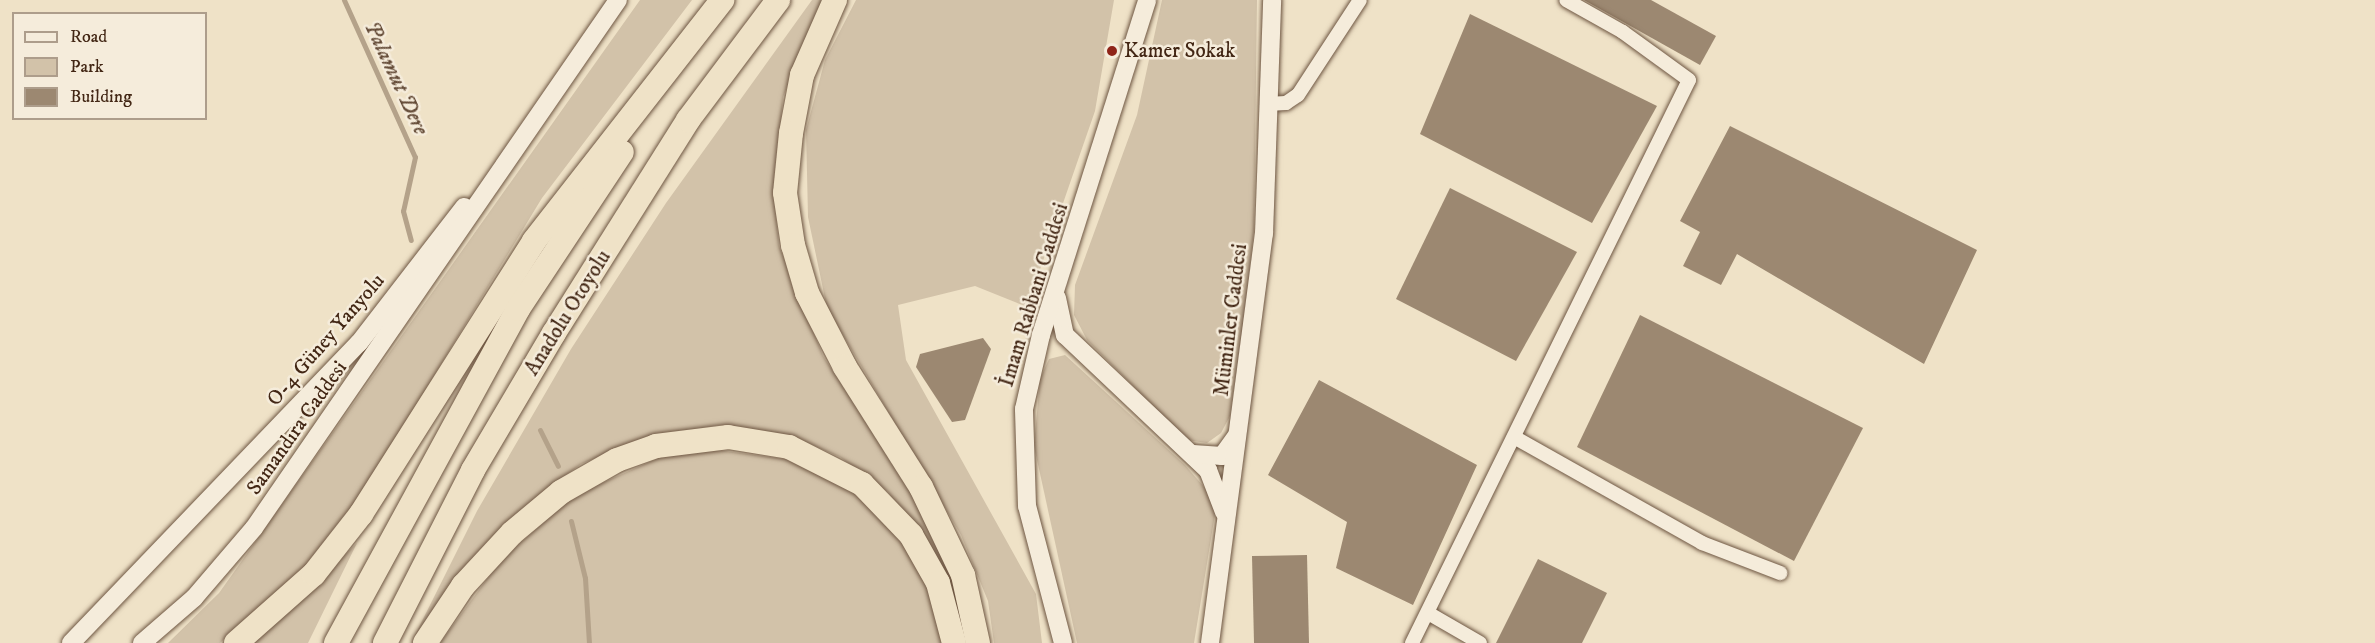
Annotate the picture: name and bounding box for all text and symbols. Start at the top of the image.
legend [12,12,207,120]
water label: Palamut Dere [358,17,434,139]
text: Road [70,26,107,48]
place label: Kamer Sokak [1124,38,1235,64]
marker: Kamer Sokak [1105,44,1119,58]
text: Park [70,56,104,78]
text: Building [70,86,132,108]
street label: İmam Rabbani Caddesi [994,200,1074,390]
street label: Müminler Caddesi [1209,242,1253,398]
street label: Anadolu Otoyolu [519,246,617,380]
street label: O-4 Güney Yanyolu [262,269,390,411]
street label: Samandıra Caddesi [241,356,353,500]

